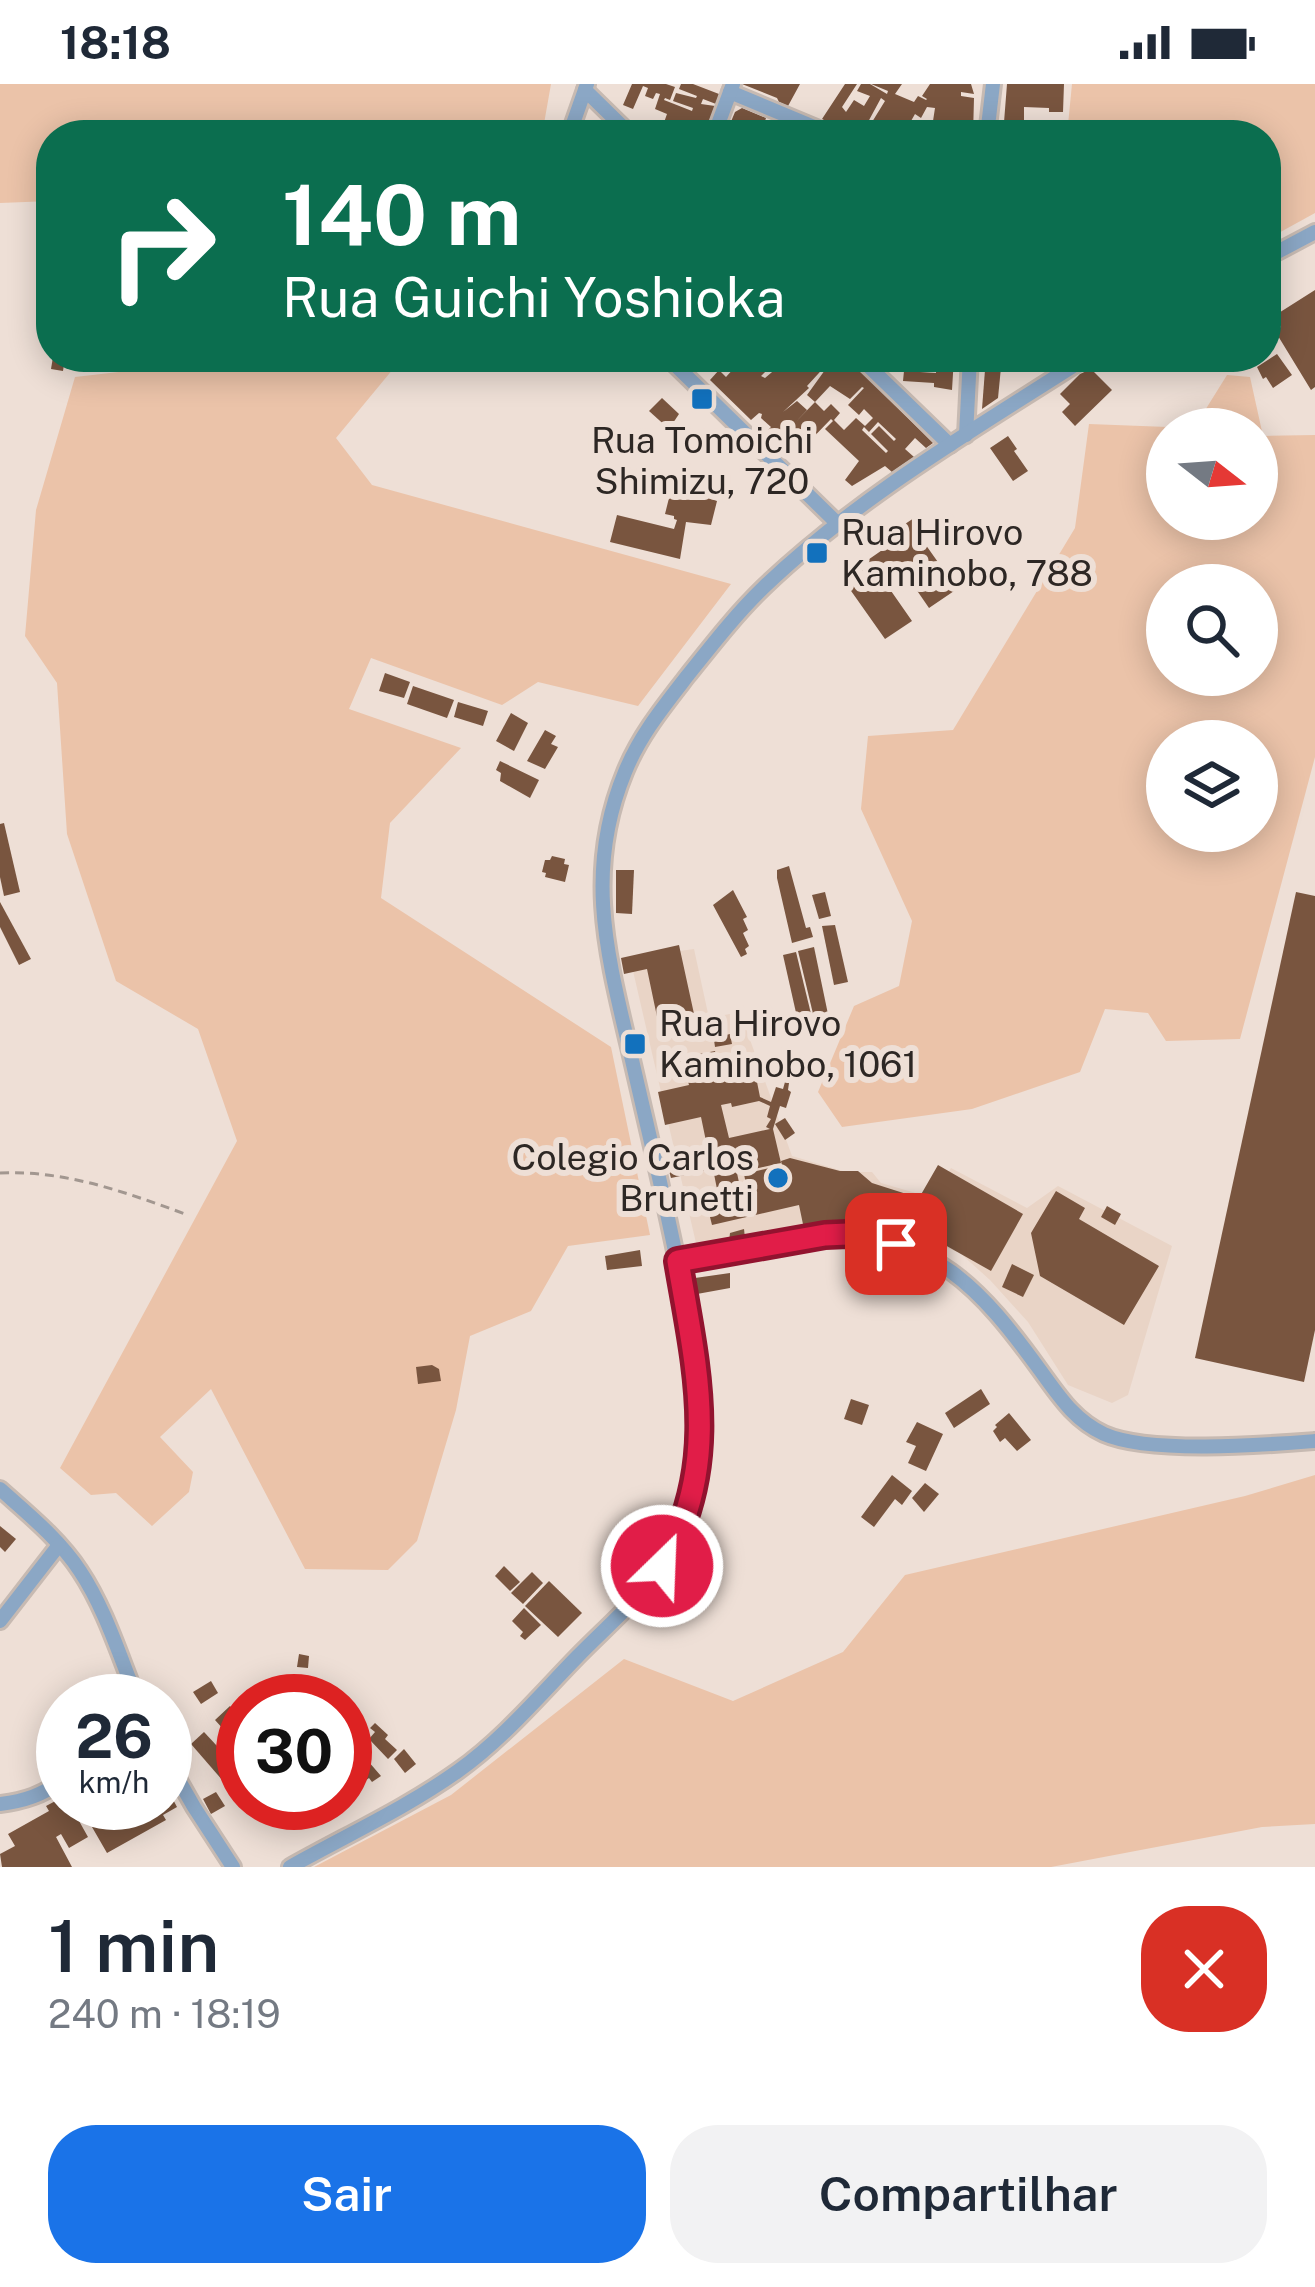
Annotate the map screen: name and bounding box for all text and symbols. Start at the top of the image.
text: 18:18 [60,16,171,69]
text: 140 m [282,165,521,264]
icon: right [84,168,240,324]
text: Rua Guichi Yoshioka [282,266,785,329]
marker: Rua Tomoichi Shimizu, 720 [689,386,715,412]
north arrow [1146,408,1278,540]
map controls [1146,408,1278,852]
place label: Rua Tomoichi Shimizu, 720 [591,419,813,502]
place label: Rua Hirovo Kaminobo, 788 [841,511,1093,594]
marker: Rua Hirovo Kaminobo, 788 [804,540,830,566]
button: search [1146,564,1278,696]
button: layers [1146,720,1278,852]
place label: Rua Hirovo Kaminobo, 1061 [659,1002,917,1085]
marker: Rua Hirovo Kaminobo, 1061 [622,1031,648,1057]
place label: Colegio Carlos Brunetti [511,1136,754,1219]
marker: Colegio Carlos Brunetti [765,1165,791,1191]
pin [845,1193,947,1295]
icon: arrive [863,1211,929,1277]
position arrow [599,1503,725,1629]
speed limit sign: 30 [216,1674,372,1830]
text: 26 [75,1701,153,1772]
text: km/h [79,1764,149,1800]
text: 1 min [48,1904,219,1988]
button: close [1141,1906,1267,2032]
text: 240 m · 18:19 [48,1991,281,2037]
button: Sair [48,2125,646,2263]
button: Compartilhar [670,2125,1267,2263]

